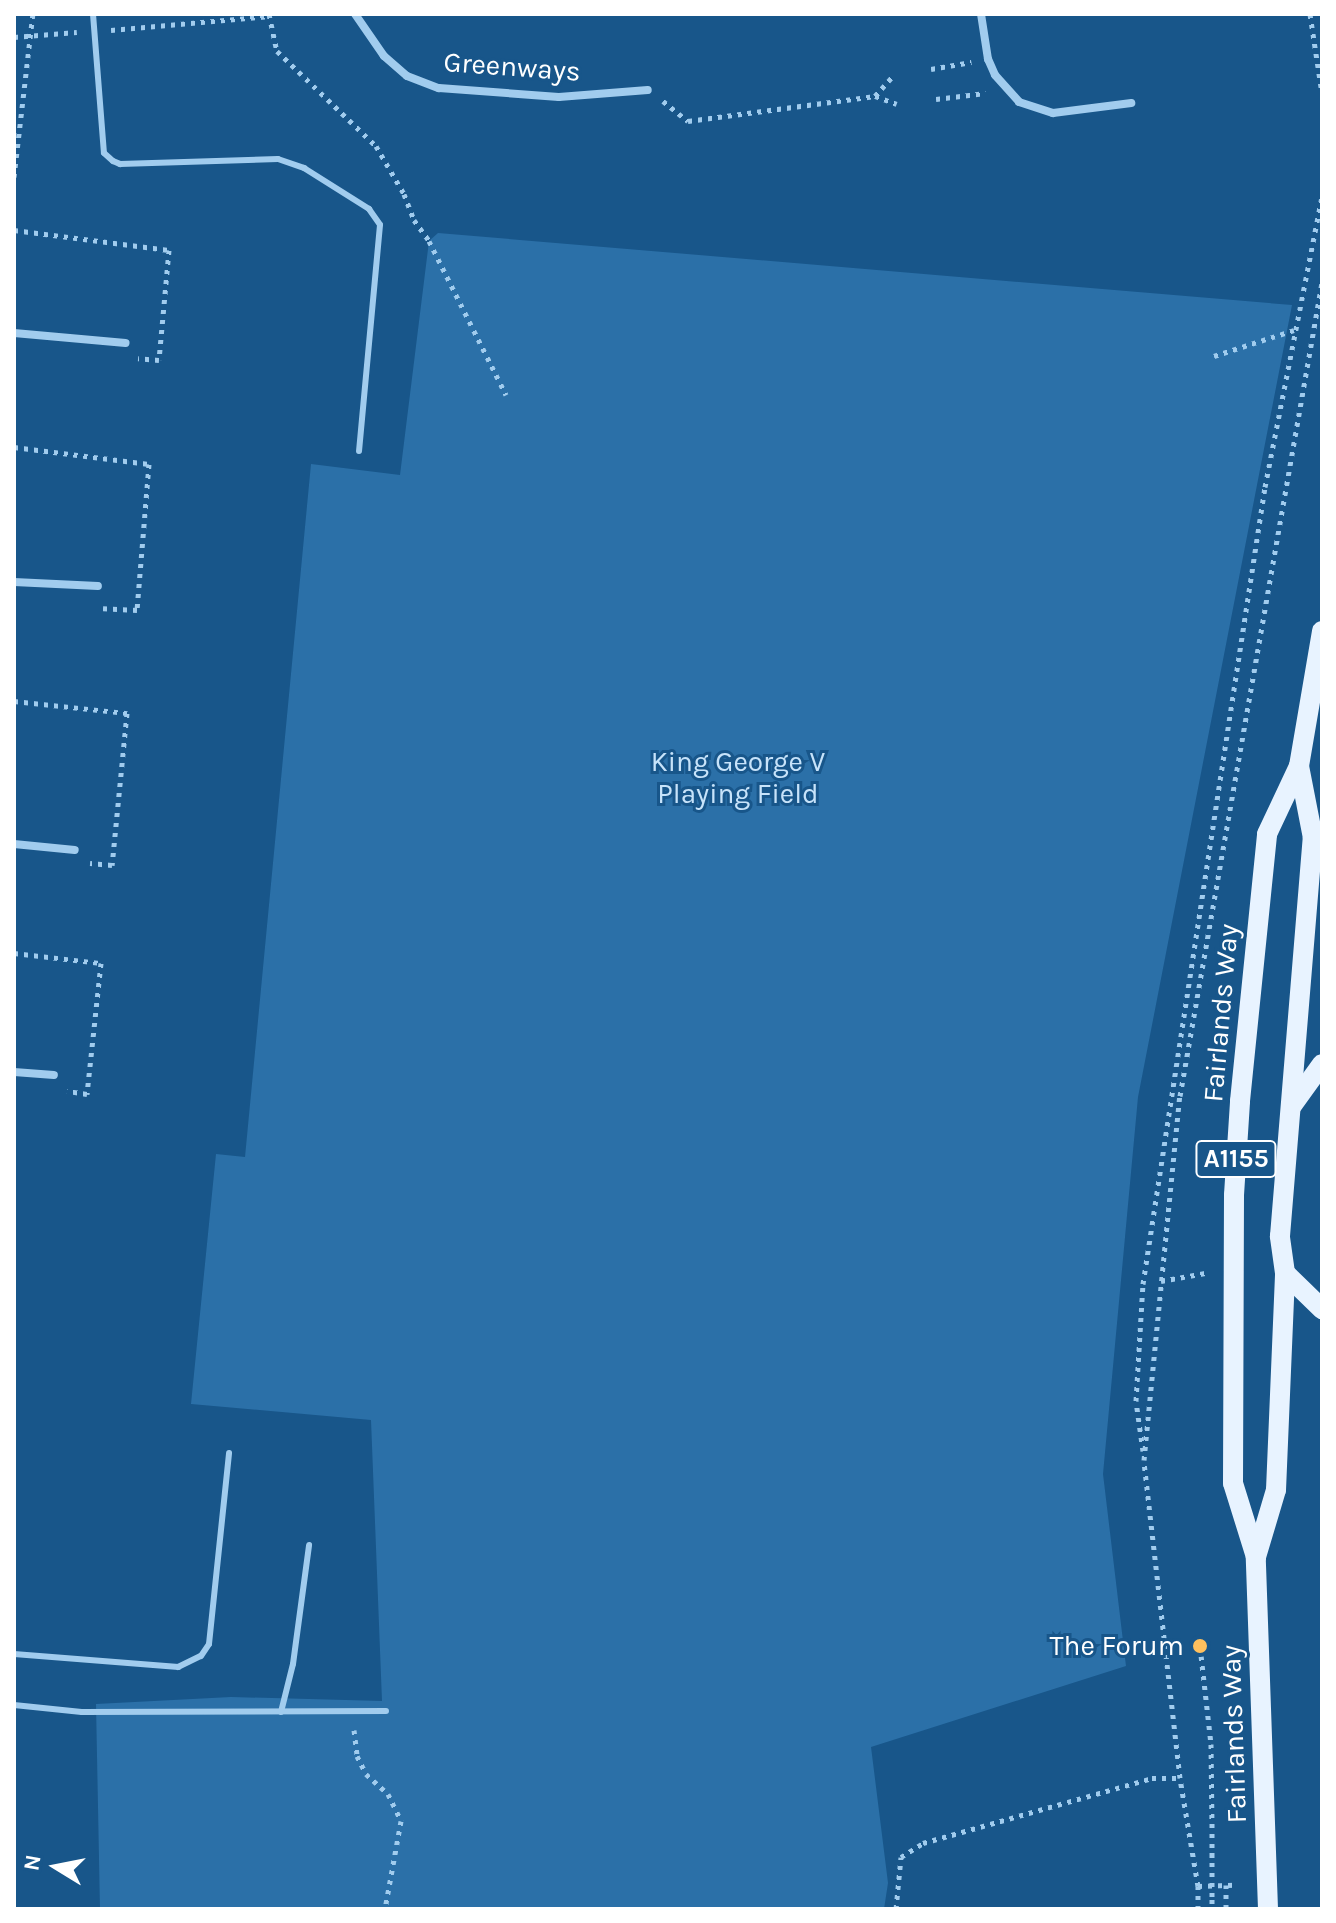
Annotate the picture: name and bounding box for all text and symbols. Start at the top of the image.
street label: Greenways [442,45,582,89]
park label: King George V Playing Field [651,745,825,811]
street label: Fairlands Way [1196,923,1246,1103]
road number: A1155 [1194,1137,1278,1181]
place label: The Forum [1050,1629,1184,1663]
marker: The Forum [1191,1637,1209,1655]
street label: Fairlands Way [1214,1644,1254,1824]
north arrow [16,1827,96,1907]
text: N [18,1853,47,1873]

